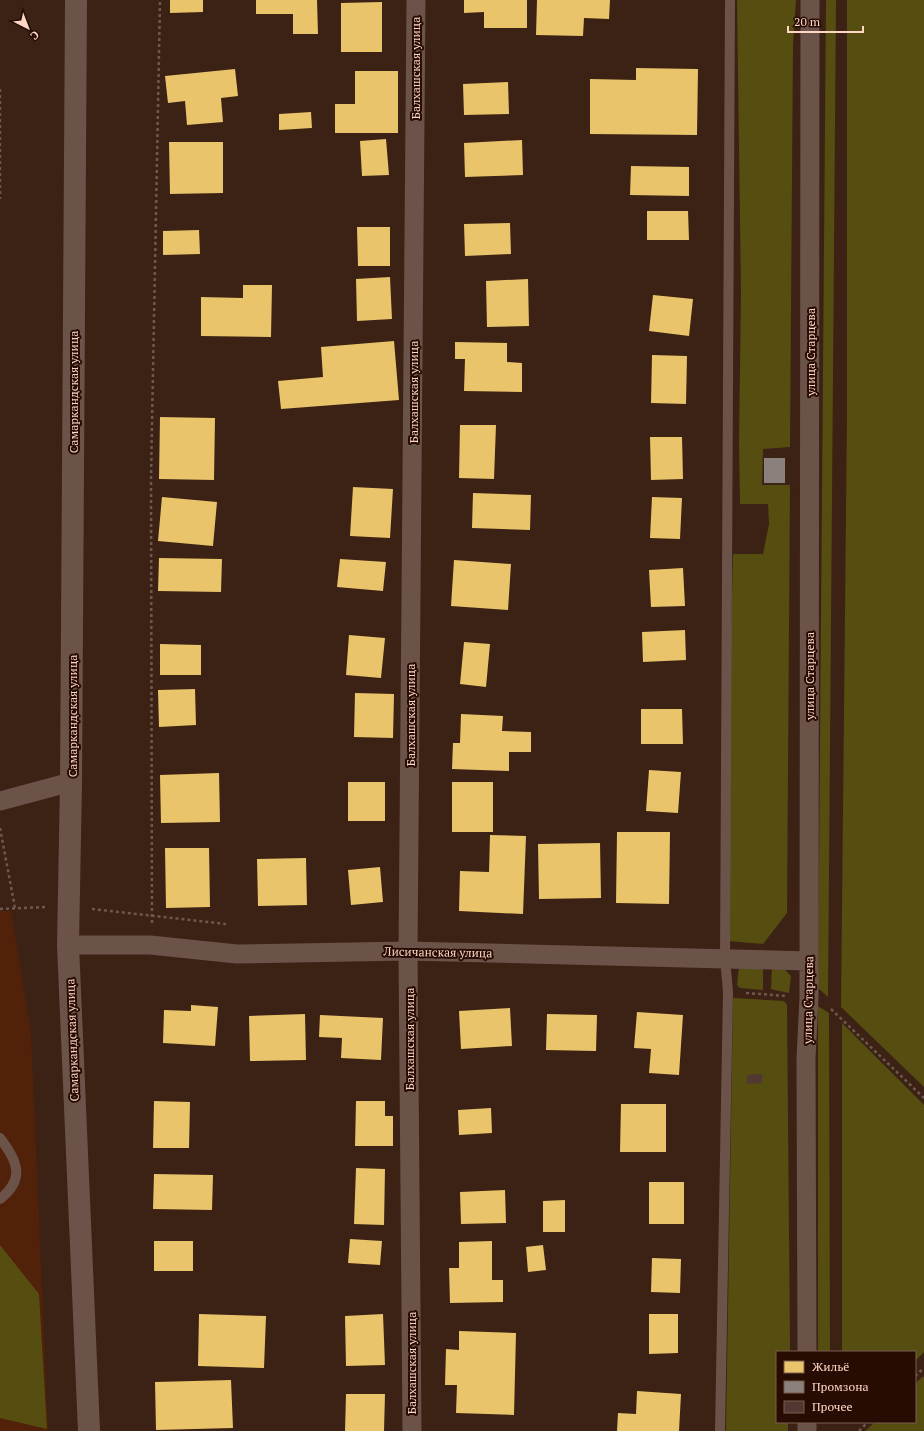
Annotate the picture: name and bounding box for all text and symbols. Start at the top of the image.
north arrow [8,8,48,48]
scale bar [788,8,863,34]
text: 20 m [794,14,821,29]
street label: Балхашская улица [408,17,423,119]
text: С [27,28,42,43]
street label: улица Старцева [803,308,818,397]
street label: Самаркандская улица [66,331,81,453]
street label: Балхашская улица [406,341,421,443]
street label: улица Старцева [802,632,817,721]
street label: Самаркандская улица [65,655,80,777]
street label: Балхашская улица [403,664,418,766]
street label: Лисичанская улица [383,944,492,960]
street label: улица Старцева [800,956,816,1045]
street label: Самаркандская улица [62,978,82,1102]
street label: Балхашская улица [402,988,417,1090]
street label: Балхашская улица [404,1312,419,1414]
legend [776,1351,916,1423]
text: Жильё [812,1359,849,1374]
text: Промзона [812,1379,869,1394]
text: Прочее [812,1399,853,1414]

